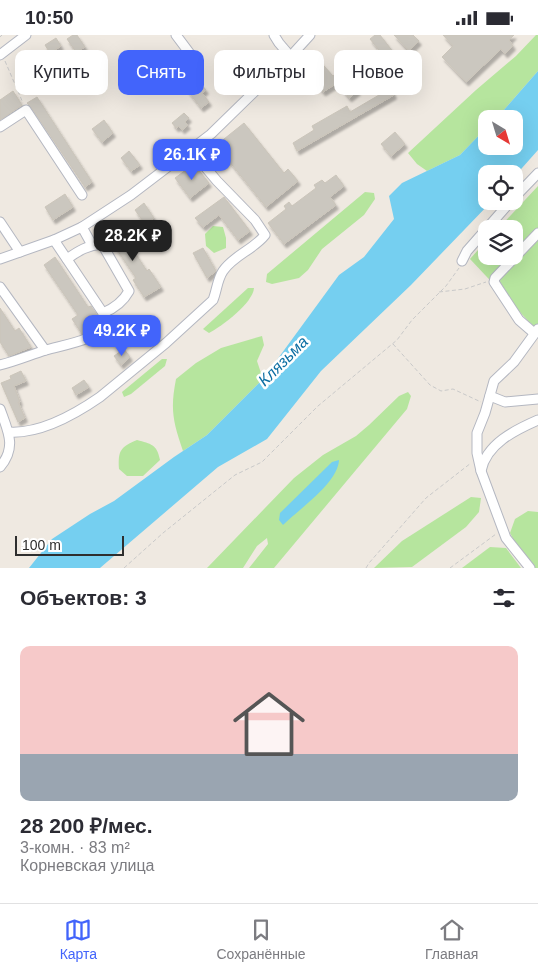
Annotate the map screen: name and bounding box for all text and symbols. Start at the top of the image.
text: 10:50 [25,7,74,28]
chip: Купить [15,50,108,95]
chip: Снять [118,50,204,95]
chip: Фильтры [214,50,324,95]
chip: Новое [334,50,422,95]
north arrow [478,110,522,155]
map controls [478,110,523,265]
pin: 26.1K ₽ [146,139,238,181]
text: 26.1K ₽ [164,146,220,163]
button: locate [478,165,523,210]
pin: 28.2K ₽ [87,219,179,262]
button: layers [478,220,523,265]
text: 28.2K ₽ [105,227,161,244]
pin: 49.2K ₽ [76,315,168,357]
text: 49.2K ₽ [94,322,150,339]
water label: Клязьма [255,333,311,389]
scale bar [15,533,124,556]
text: 100 m [22,537,61,553]
icon: filters [490,584,518,612]
text: Объектов: 3 [20,586,147,609]
icon: home [224,679,314,769]
text: 28 200 ₽/мес. [20,814,153,837]
text: 3-комн. · 83 m² [20,839,130,856]
text: Корневская улица [20,857,155,874]
tab: Карта [60,916,97,962]
tab: Сохранённые [217,916,306,962]
tab: Главная [425,916,478,962]

